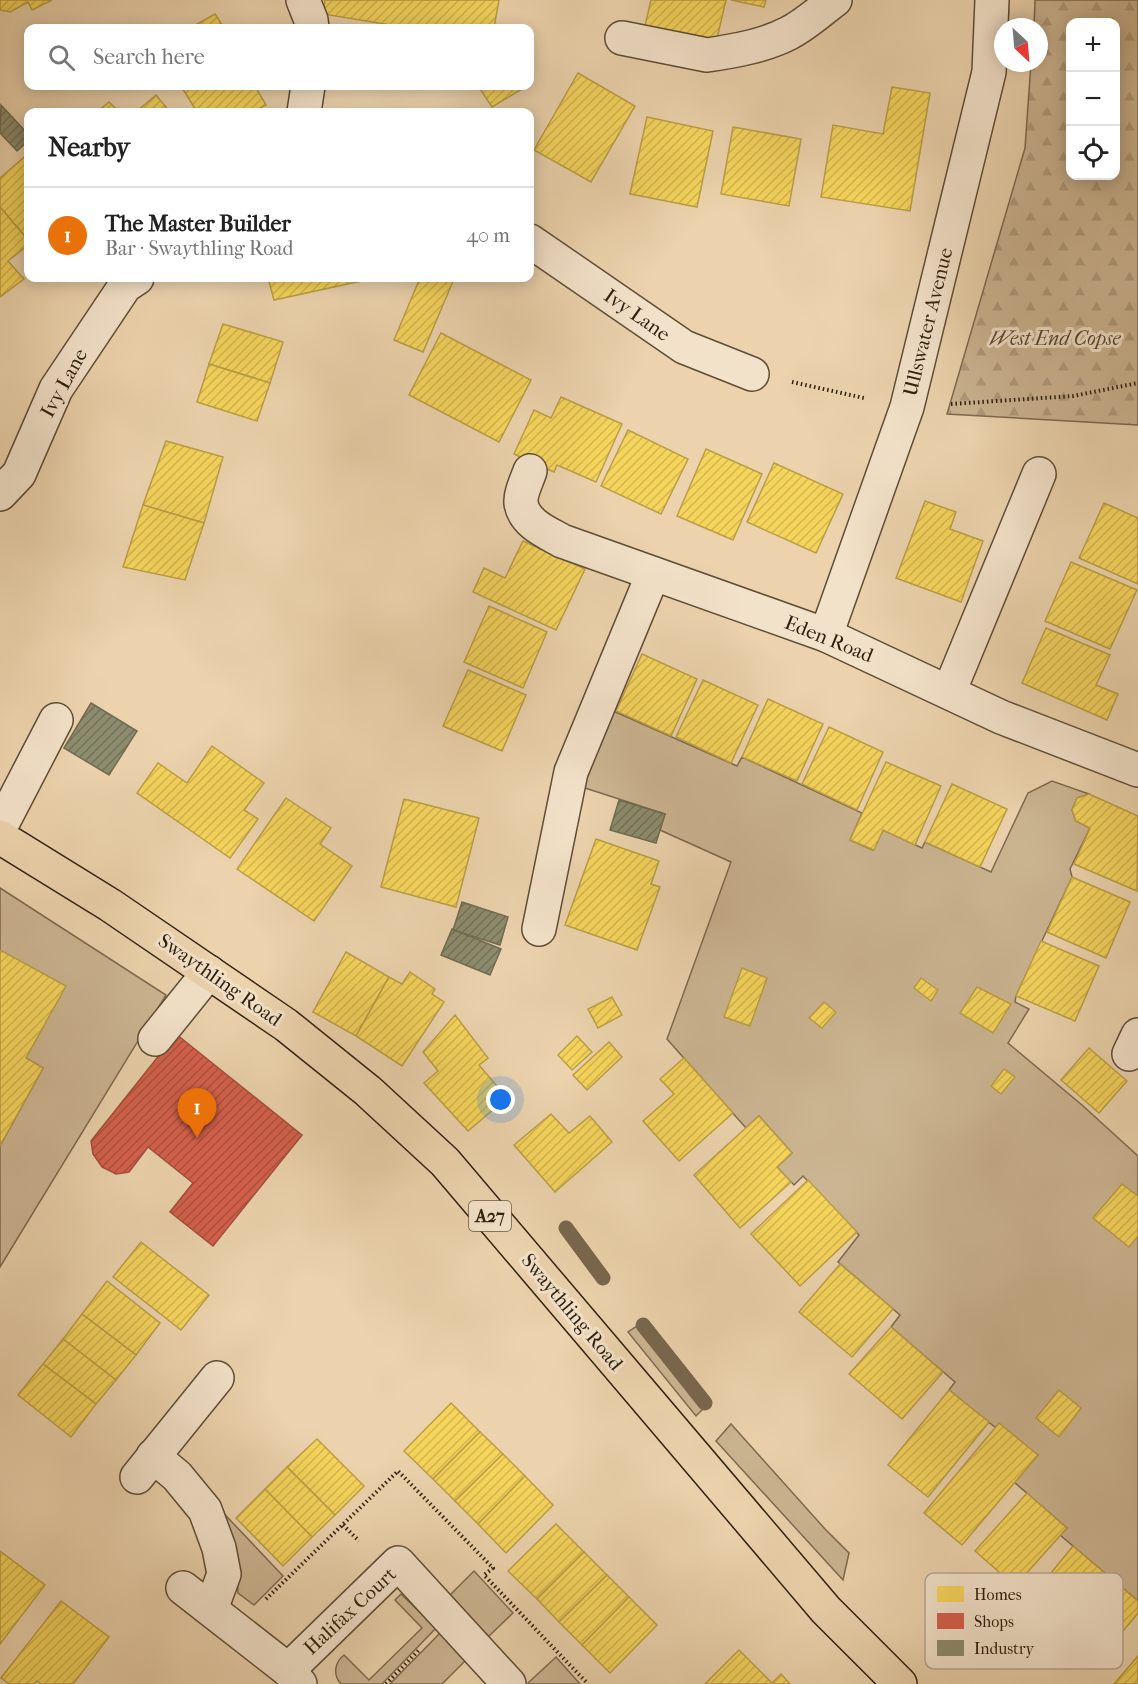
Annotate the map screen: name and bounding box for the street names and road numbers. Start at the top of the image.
street label: Ullswater Avenue [898,245,958,399]
street label: Ivy Lane [600,284,674,346]
street label: Ivy Lane [36,344,92,421]
street label: Eden Road [781,611,878,668]
street label: Swaythling Road [154,929,287,1032]
road number: A27 [469,1201,511,1231]
street label: Swaythling Road [517,1249,628,1376]
street label: Halifax Court [299,1562,401,1660]

